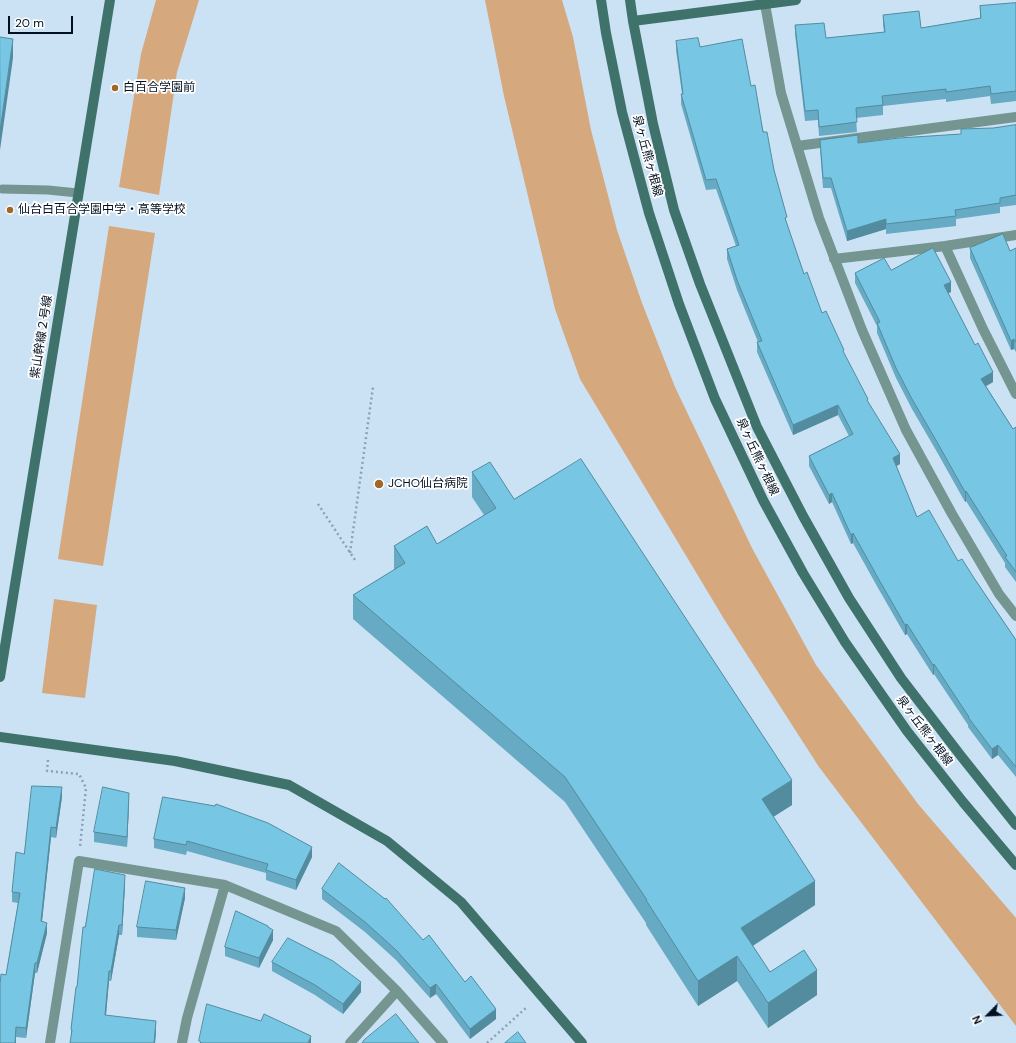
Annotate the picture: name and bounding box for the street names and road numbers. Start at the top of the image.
street label: 泉ヶ丘熊ヶ根線 [629,114,665,198]
street label: 紫山幹線２号線 [28,294,56,380]
street label: 泉ヶ丘熊ヶ根線 [733,416,781,498]
street label: 泉ヶ丘熊ヶ根線 [893,693,955,769]

